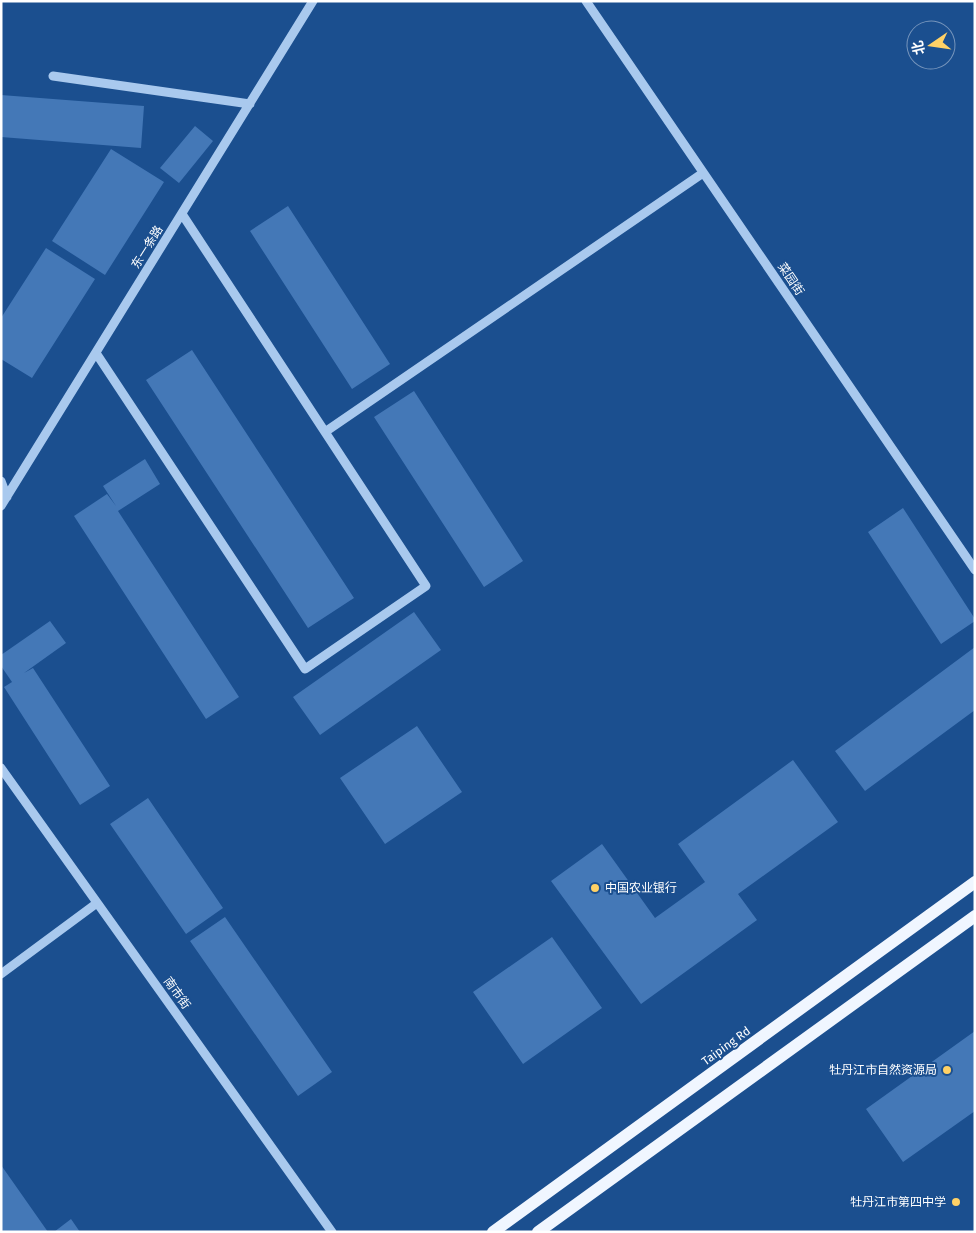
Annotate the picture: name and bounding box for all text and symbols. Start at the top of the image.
north arrow [906,20,956,70]
text: 北 [909,39,929,57]
street label: 东一条路 [128,223,166,271]
street label: 菜园街 [775,260,807,298]
place label: 中国农业银行 [605,881,677,895]
marker: 中国农业银行 [589,882,601,894]
street label: 南市街 [161,974,193,1012]
street label: Taiping Rd [699,1024,753,1068]
place label: 牡丹江市自然资源局 [829,1063,937,1077]
marker: 牡丹江市自然资源局 [941,1064,953,1076]
place label: 牡丹江市第四中学 [850,1195,946,1209]
marker: 牡丹江市第四中学 [950,1196,962,1208]

